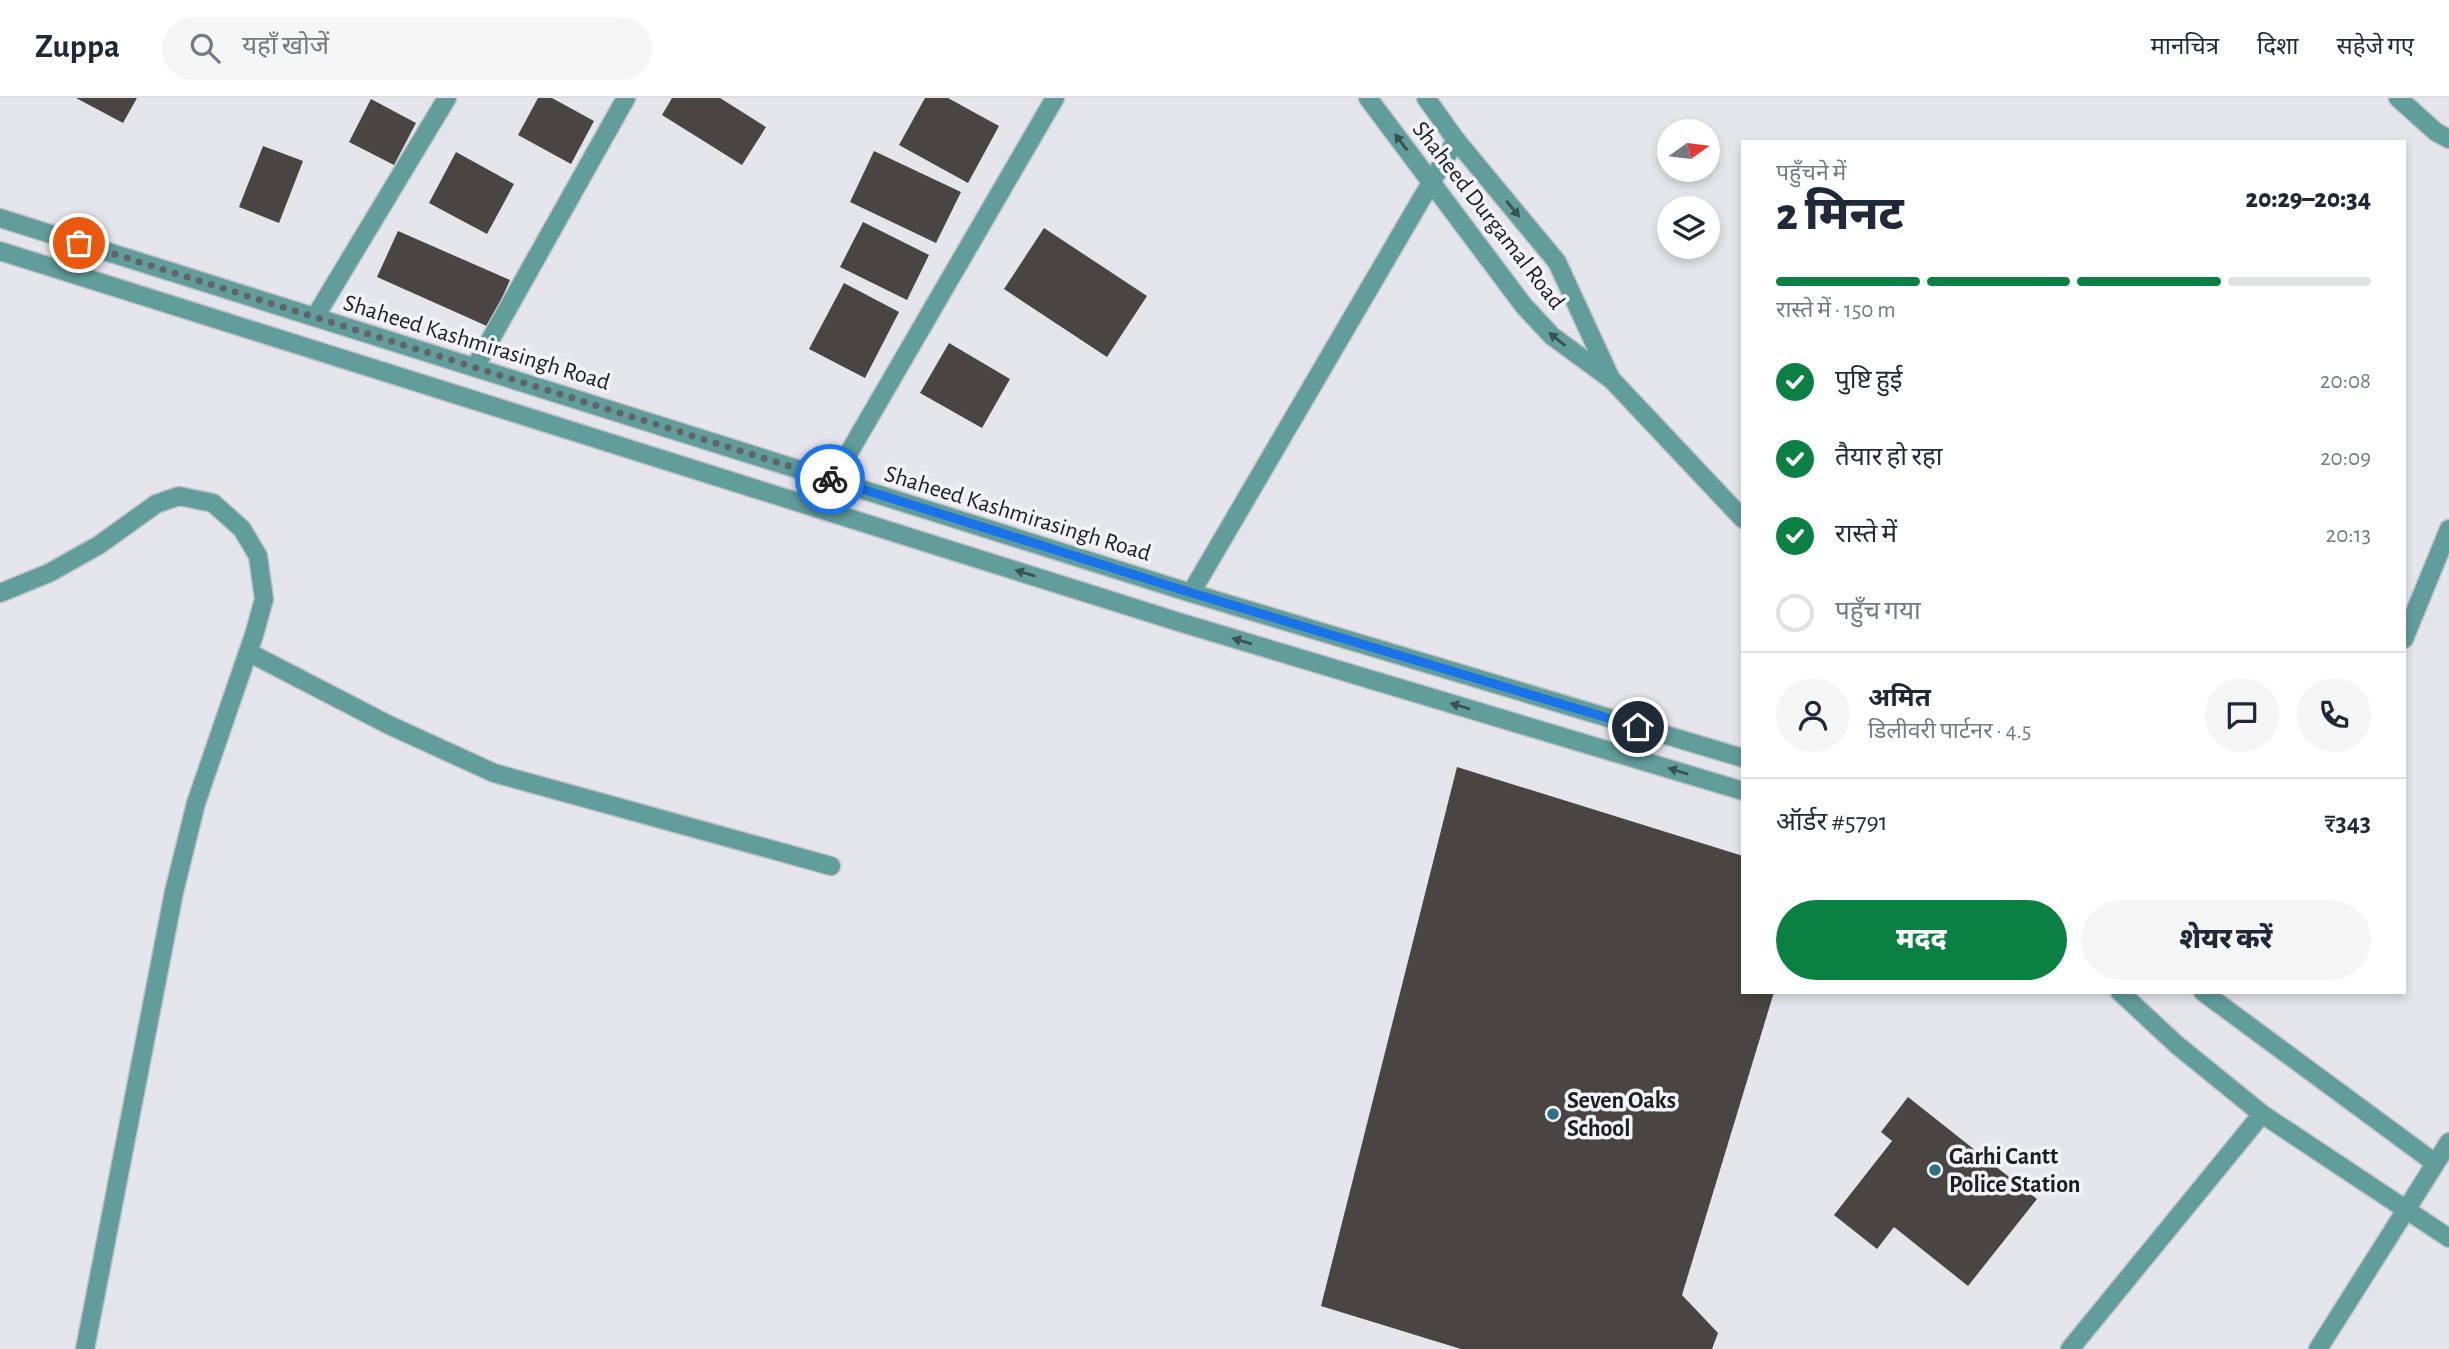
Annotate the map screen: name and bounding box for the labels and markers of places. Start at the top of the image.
pin [49,213,109,273]
pin [1608,697,1668,757]
place label: Seven Oaks School [1567,1089,1676,1141]
marker: Seven Oaks School [1545,1106,1561,1122]
place label: Garhi Cantt Police Station [1949,1145,2081,1197]
marker: Garhi Cantt Police Station [1927,1162,1943,1178]

